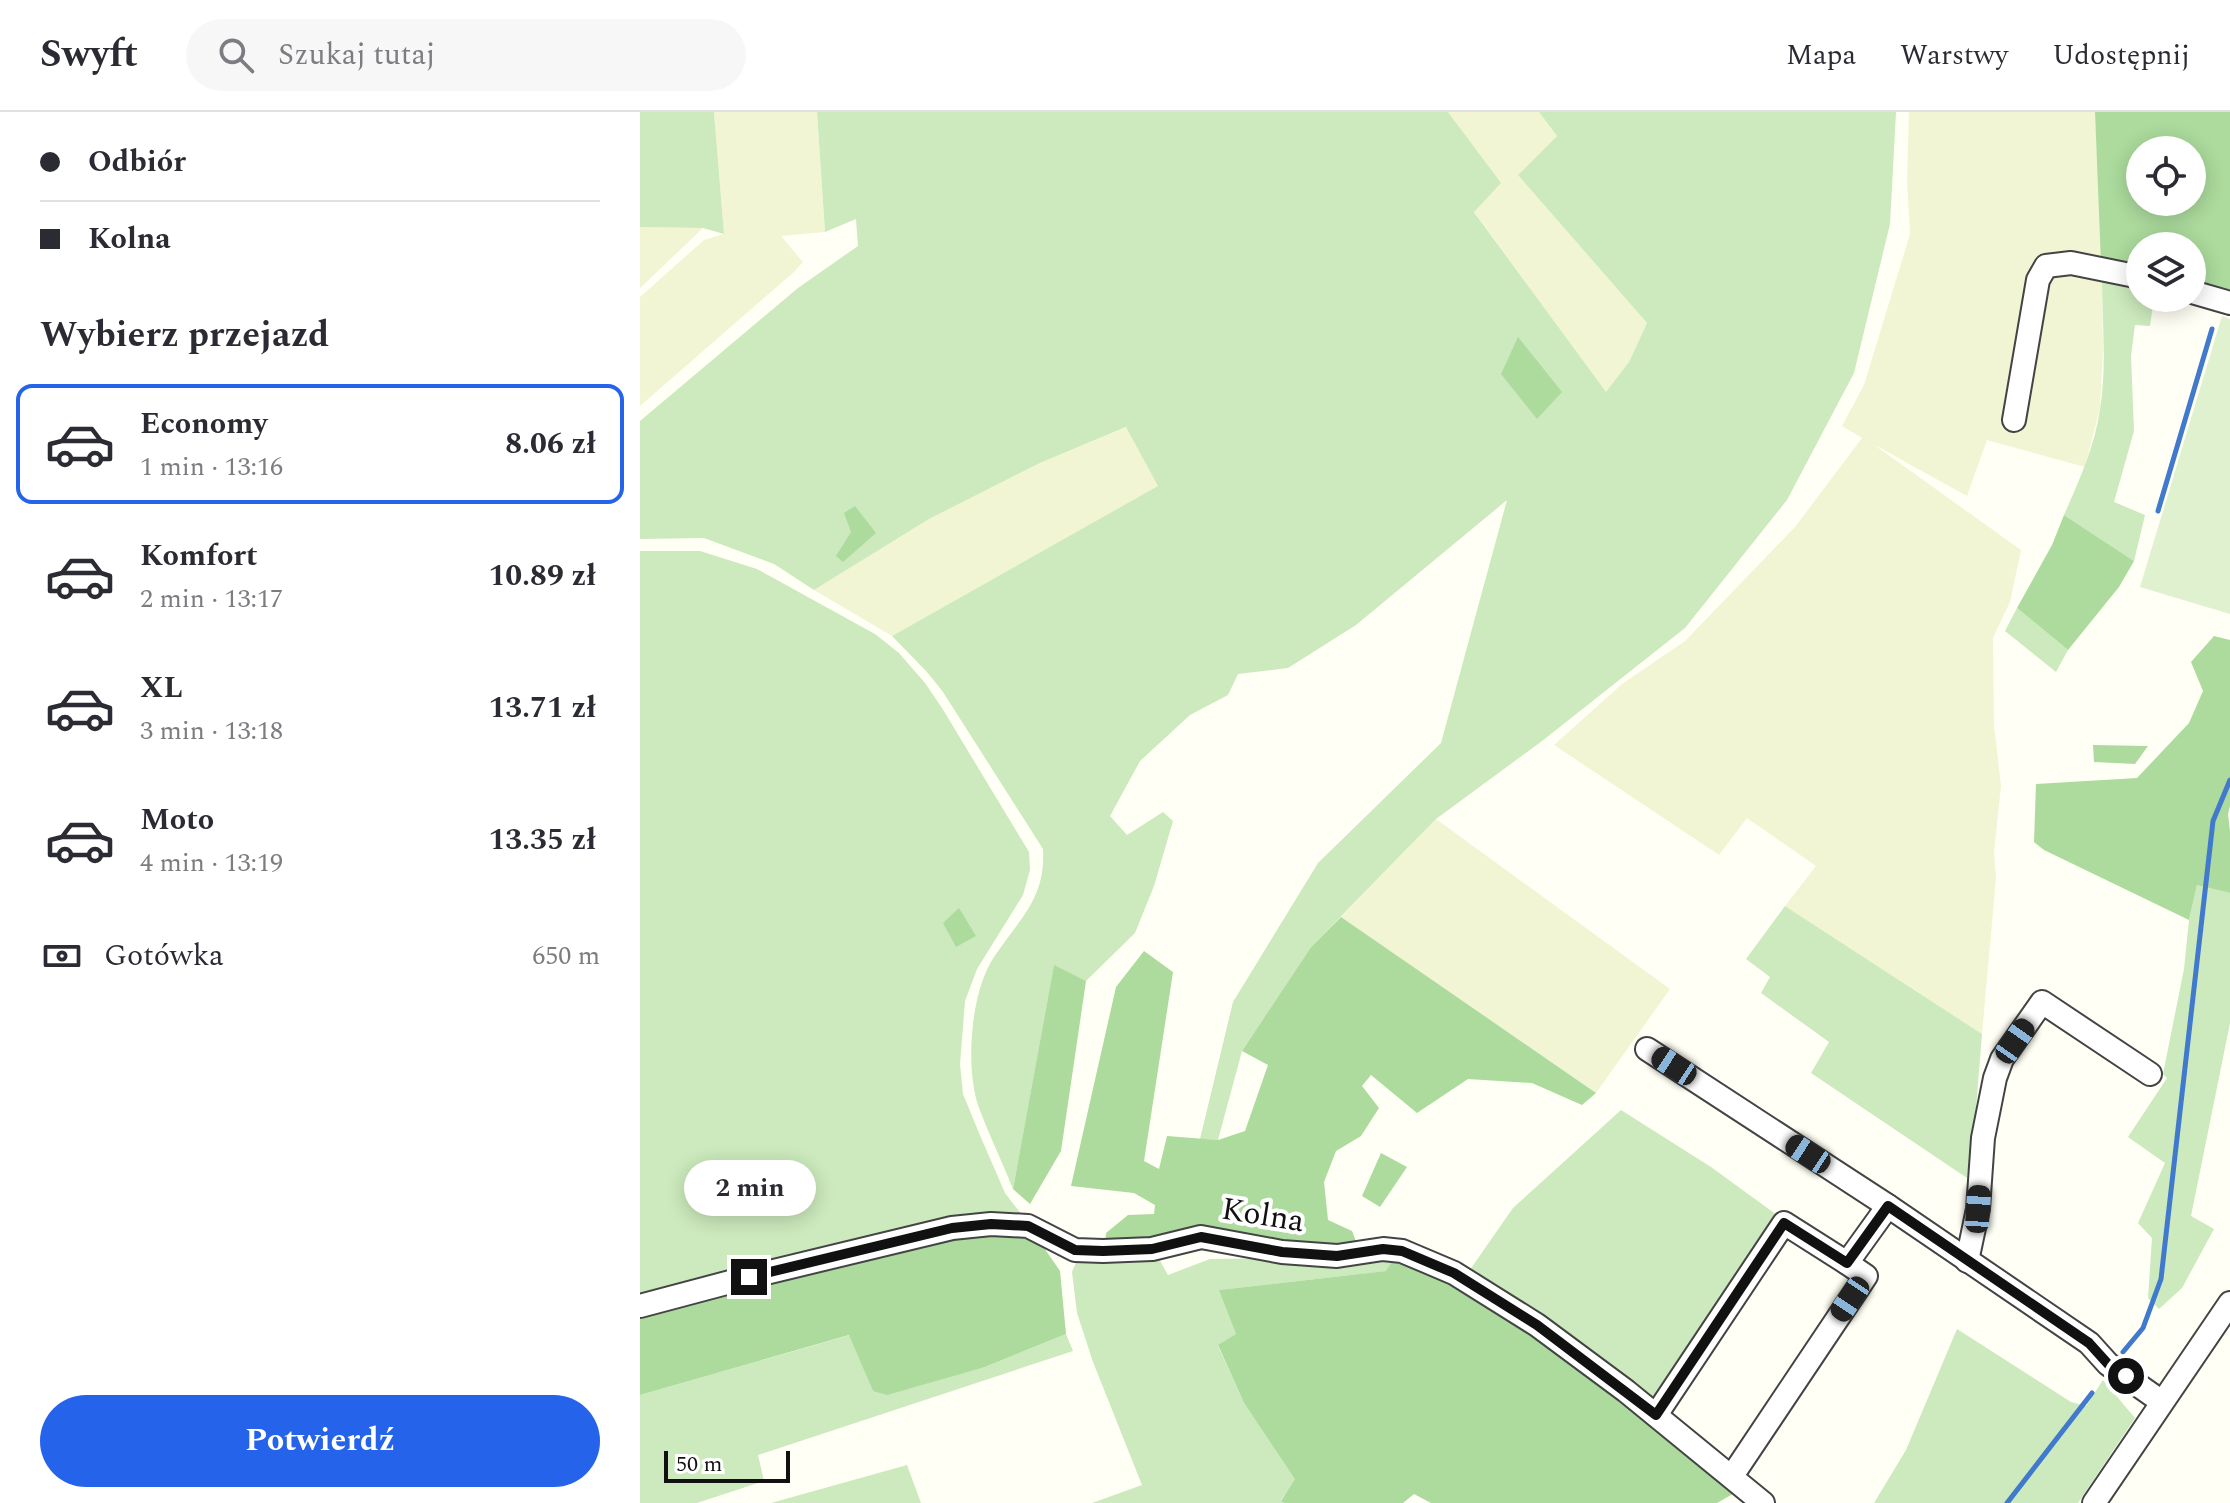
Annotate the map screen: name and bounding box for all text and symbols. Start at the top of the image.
search box [186,19,746,91]
text: Swyft [40,26,138,84]
text: Szukaj tutaj [278,32,436,78]
icon: search [214,33,258,77]
text: Mapa [1786,34,1856,77]
text: Warstwy [1900,34,2008,77]
text: Udostępnij [2052,34,2190,77]
map controls [2126,136,2206,312]
button: locate [2126,136,2206,216]
text: Odbiór [88,139,186,185]
text: Kolna [88,216,171,262]
button: layers [2126,232,2206,312]
text: Wybierz przejazd [40,308,329,363]
text: Economy [140,401,267,447]
icon: car [44,408,116,480]
text: 8.06 zł [505,421,596,467]
text: 1 min · 13:16 [140,447,283,487]
text: Komfort [140,533,258,579]
icon: car [44,540,116,612]
text: 10.89 zł [488,553,596,599]
text: 2 min · 13:17 [140,579,283,619]
text: XL [140,665,183,711]
icon: car [44,672,116,744]
text: 13.71 zł [488,685,596,731]
text: 3 min · 13:18 [140,711,283,751]
text: Moto [140,797,214,843]
icon: car [44,804,116,876]
text: 13.35 zł [488,817,596,863]
text: 4 min · 13:19 [140,843,283,883]
text: Gotówka [104,933,224,979]
icon: cash [40,934,84,978]
text: 650 m [532,936,600,976]
car [1991,1014,2039,1068]
car [1647,1043,1701,1089]
car [1781,1131,1835,1177]
callout: 2 min [683,1161,815,1217]
text: 2 min [715,1168,785,1208]
car [1964,1184,1992,1234]
street label: Kolna [1218,1185,1308,1246]
route end [731,1259,767,1295]
car [1827,1272,1873,1326]
route start [2108,1358,2144,1394]
button: Potwierdź [40,1395,600,1487]
scale bar [664,1447,790,1483]
text: 50 m [676,1448,722,1481]

